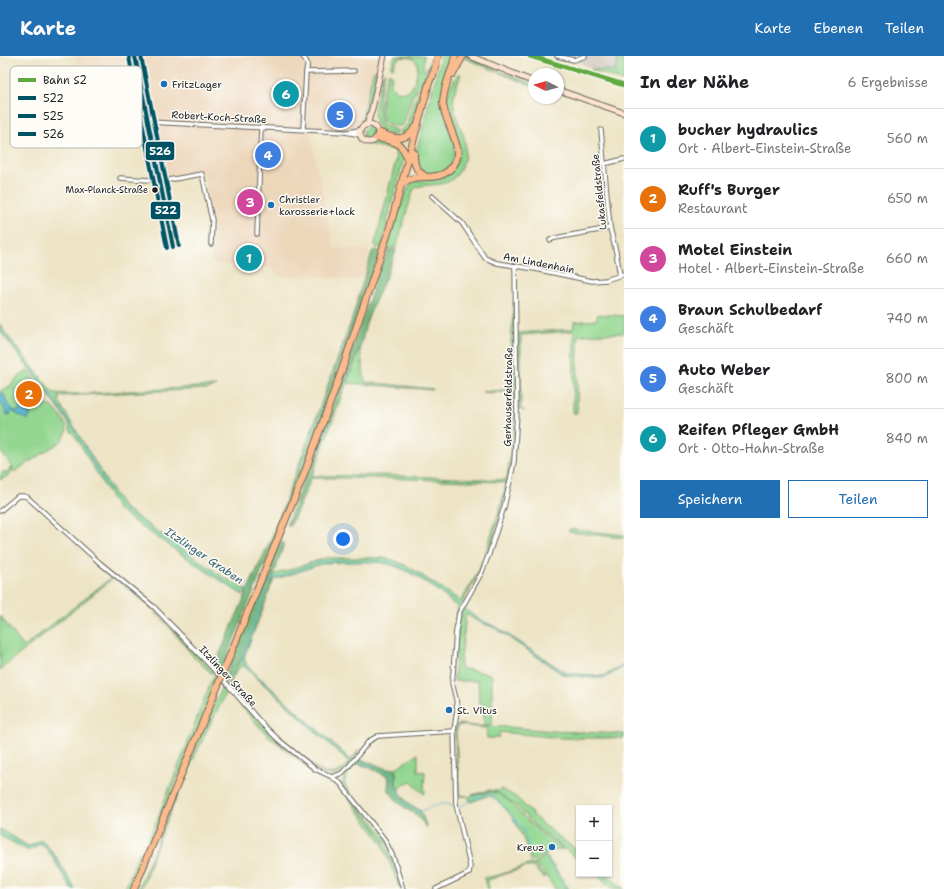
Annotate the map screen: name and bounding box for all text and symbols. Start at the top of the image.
text: Karte [20,16,76,41]
text: Karte [755,19,792,37]
text: Ebenen [814,19,863,37]
text: Teilen [885,19,924,37]
legend [10,66,142,148]
north arrow [528,68,564,104]
text: In der Nähe [640,71,749,93]
text: Bahn S2 [43,73,87,88]
text: 6 Ergebnisse [848,74,928,91]
place label: FritzLager [172,78,222,91]
marker: FritzLager [159,79,169,89]
pin: 6 [273,79,299,109]
text: 522 [43,91,64,106]
pin: 5 [327,100,353,130]
street label: Robert-Koch-Straße [171,108,267,126]
text: 525 [43,109,64,124]
text: bucher hydraulics [678,120,818,140]
text: 526 [43,127,64,142]
text: 1 [650,130,656,147]
text: 560 m [887,130,928,147]
pin: 4 [255,140,281,170]
text: Ort · Albert-Einstein-Straße [678,140,851,157]
line badge: 526 [145,141,175,161]
text: 526 [149,144,171,159]
street label: Lukasfeldstraße [588,153,609,231]
text: Ruff's Burger [678,180,780,200]
place label: Max-Planck-Straße [66,184,148,196]
marker: Max-Planck-Straße [150,185,160,195]
pin: 3 [237,187,263,217]
text: 2 [648,190,658,207]
text: 650 m [887,190,928,207]
place label: Christler karosserie+lack [279,193,355,218]
marker: Christler karosserie+lack [266,200,276,210]
text: Restaurant [678,200,748,217]
line badge: 522 [150,201,181,220]
text: 522 [155,203,177,218]
text: Motel Einstein [678,240,792,260]
pin: 1 [236,243,262,273]
street label: Am Lindenhain [502,250,576,276]
text: 3 [648,250,658,267]
text: 660 m [886,250,928,267]
text: Hotel · Albert-Einstein-Straße [678,260,864,277]
text: Braun Schulbedarf [678,300,822,320]
text: 4 [648,310,658,327]
text: 740 m [886,310,928,327]
text: Geschäft [678,320,734,337]
street label: Gerhauserfeldstraße [501,347,515,447]
text: Auto Weber [678,360,770,380]
text: 5 [649,370,657,387]
text: 800 m [885,370,928,387]
pin: 2 [16,379,42,409]
text: Geschäft [678,380,734,397]
text: Reifen Pfleger GmbH [678,420,839,440]
text: 6 [648,430,658,447]
text: 840 m [886,430,928,447]
text: Ort · Otto-Hahn-Straße [678,440,825,457]
button: Speichern [640,480,780,518]
button: Teilen [788,480,928,518]
water label: Itzlinger Graben [161,524,246,588]
your location [333,529,353,549]
street label: Itzlinger Straße [196,643,260,710]
place label: St. Vitus [457,704,497,717]
marker: St. Vitus [444,705,454,715]
map controls [576,805,612,877]
button: + [576,805,612,841]
place label: Kreuz [517,841,544,854]
button: − [576,841,612,877]
marker: Kreuz [547,842,557,852]

